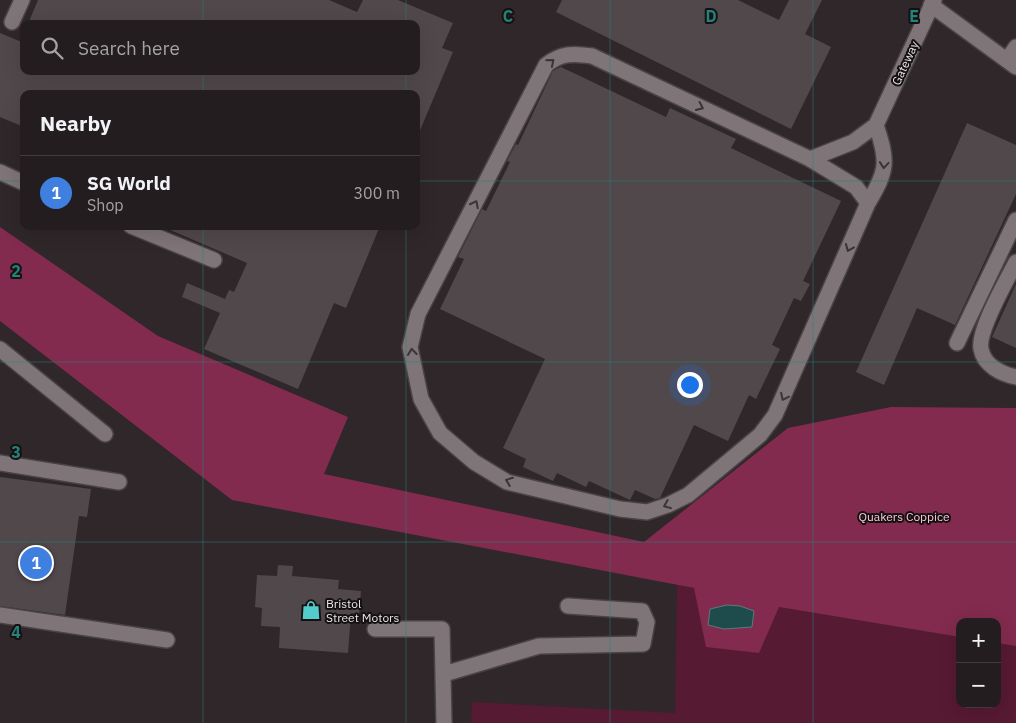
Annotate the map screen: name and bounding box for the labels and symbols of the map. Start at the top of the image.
text: C [503,6,513,26]
text: D [705,6,717,26]
text: E [909,6,919,26]
street label: Gateway [888,39,922,87]
one-way arrow [546,58,555,67]
one-way arrow [695,101,704,111]
one-way arrow [878,162,889,170]
one-way arrow [469,200,479,209]
one-way arrow [844,243,855,252]
text: 2 [11,261,21,281]
one-way arrow [407,347,418,355]
your location [677,372,703,398]
one-way arrow [780,392,790,401]
text: 3 [11,442,21,462]
one-way arrow [505,477,514,487]
one-way arrow [663,499,672,509]
park label: Quakers Coppice [858,509,950,524]
pin: 1 [20,544,52,582]
place label: Bristol Street Motors [326,596,400,625]
shop icon: Bristol Street Motors [300,599,322,621]
text: 4 [11,622,21,642]

